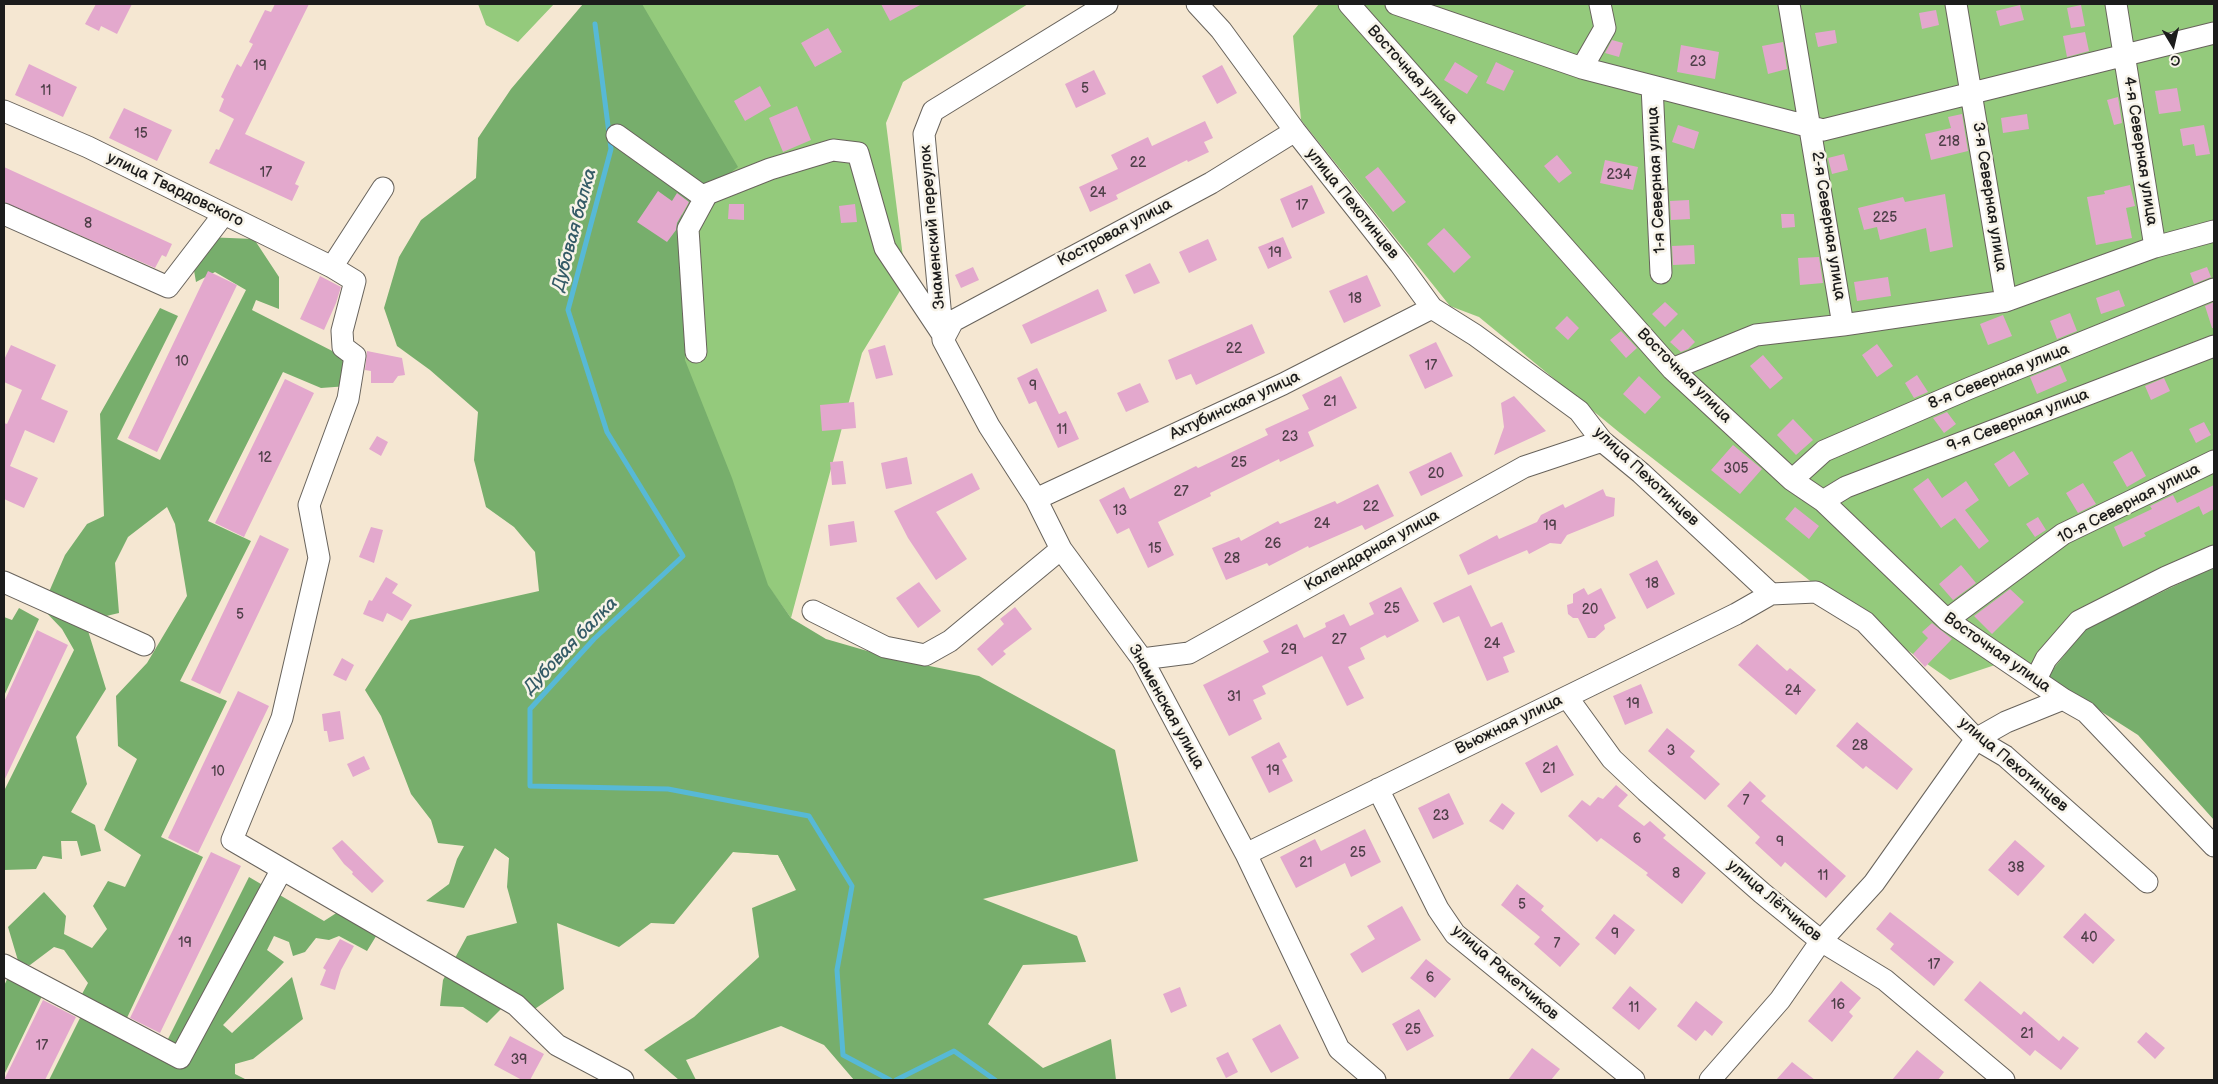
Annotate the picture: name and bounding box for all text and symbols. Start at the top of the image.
north arrow [2148,20,2198,70]
street label: Восточная улица [1363,22,1461,128]
text: С [2169,51,2182,69]
house number: 23 [1690,54,1706,70]
house number: 19 [253,58,267,74]
street label: 4-я Северная улица [2119,75,2161,227]
house number: 5 [1081,81,1089,97]
house number: 11 [41,83,51,99]
street label: 1-я Северная улица [1644,106,1670,254]
street label: 3-я Северная улица [1968,121,2010,273]
house number: 15 [134,126,148,142]
house number: 218 [1938,134,1960,150]
street label: Знаменский переулок [916,144,950,310]
street label: улица Пехотинцев [1302,145,1402,263]
street label: улица Твардовского [104,149,246,231]
street label: 2-я Северная улица [1807,150,1849,302]
house number: 22 [1130,155,1146,171]
house number: 17 [260,165,272,181]
water label: Дубовая балка [548,166,602,294]
house number: 234 [1606,167,1632,183]
house number: 24 [1090,185,1106,201]
street label: Костровая улица [1055,195,1175,271]
house number: 17 [1296,198,1308,214]
house number: 225 [1873,210,1897,226]
house number: 8 [84,216,92,232]
house number: 19 [1268,245,1282,261]
house number: 18 [1348,291,1362,307]
street label: Восточная улица [1633,325,1735,427]
street label: 8-я Северная улица [1926,340,2072,414]
house number: 22 [1226,341,1242,357]
house number: 10 [175,354,189,370]
house number: 17 [1425,358,1437,374]
street label: Ахтубинская улица [1167,367,1303,445]
house number: 9 [1029,378,1037,394]
street label: 9-я Северная улица [1944,385,2092,457]
house number: 21 [1323,394,1337,410]
house number: 11 [1057,422,1067,438]
street label: улица Пехотинцев [1589,423,1703,531]
house number: 23 [1282,429,1298,445]
house number: 12 [258,450,272,466]
house number: 25 [1231,455,1247,471]
street label: 10-я Северная улица [2055,460,2203,548]
house number: 305 [1724,461,1748,477]
house number: 20 [1428,466,1444,482]
house number: 27 [1173,484,1189,500]
house number: 22 [1363,499,1379,515]
house number: 13 [1113,503,1127,519]
street label: Календарная улица [1301,506,1443,596]
house number: 24 [1314,516,1330,532]
house number: 19 [1543,518,1557,534]
house number: 26 [1265,536,1281,552]
house number: 15 [1148,541,1162,557]
house number: 28 [1224,551,1240,567]
house number: 18 [1645,576,1659,592]
water label: Дубовая балка [519,593,623,699]
house number: 25 [1384,601,1400,617]
house number: 20 [1582,602,1598,618]
house number: 5 [236,607,244,623]
street label: Восточная улица [1940,609,2054,697]
house number: 27 [1331,632,1347,648]
house number: 24 [1484,636,1500,652]
street label: Знаменская улица [1124,641,1208,773]
house number: 29 [1281,642,1297,658]
house number: 24 [1785,683,1801,699]
house number: 31 [1227,689,1241,705]
street label: Вьюжная улица [1452,691,1566,759]
house number: 19 [1626,696,1640,712]
street label: улица Пехотинцев [1954,714,2072,816]
house number: 28 [1852,738,1868,754]
house number: 3 [1667,743,1675,759]
house number: 21 [1542,761,1556,777]
house number: 19 [1266,763,1280,779]
house number: 10 [211,764,225,780]
house number: 7 [1743,793,1749,809]
house number: 23 [1433,808,1449,824]
house number: 6 [1633,831,1641,847]
house number: 9 [1776,834,1784,850]
house number: 25 [1350,845,1366,861]
house number: 21 [1299,855,1313,871]
street label: улица Лётчиков [1723,856,1825,946]
house number: 38 [2008,860,2024,876]
house number: 8 [1672,866,1680,882]
house number: 11 [1818,868,1828,884]
house number: 5 [1518,897,1526,913]
street label: улица Ракетчиков [1448,921,1562,1025]
house number: 9 [1611,926,1619,942]
house number: 40 [2081,930,2097,946]
house number: 19 [178,935,192,951]
house number: 7 [1554,936,1560,952]
house number: 17 [1928,957,1940,973]
house number: 6 [1426,970,1434,986]
house number: 16 [1831,997,1845,1013]
house number: 11 [1629,1000,1639,1016]
house number: 25 [1405,1022,1421,1038]
house number: 21 [2020,1026,2034,1042]
house number: 17 [36,1038,48,1054]
house number: 39 [511,1052,527,1068]

